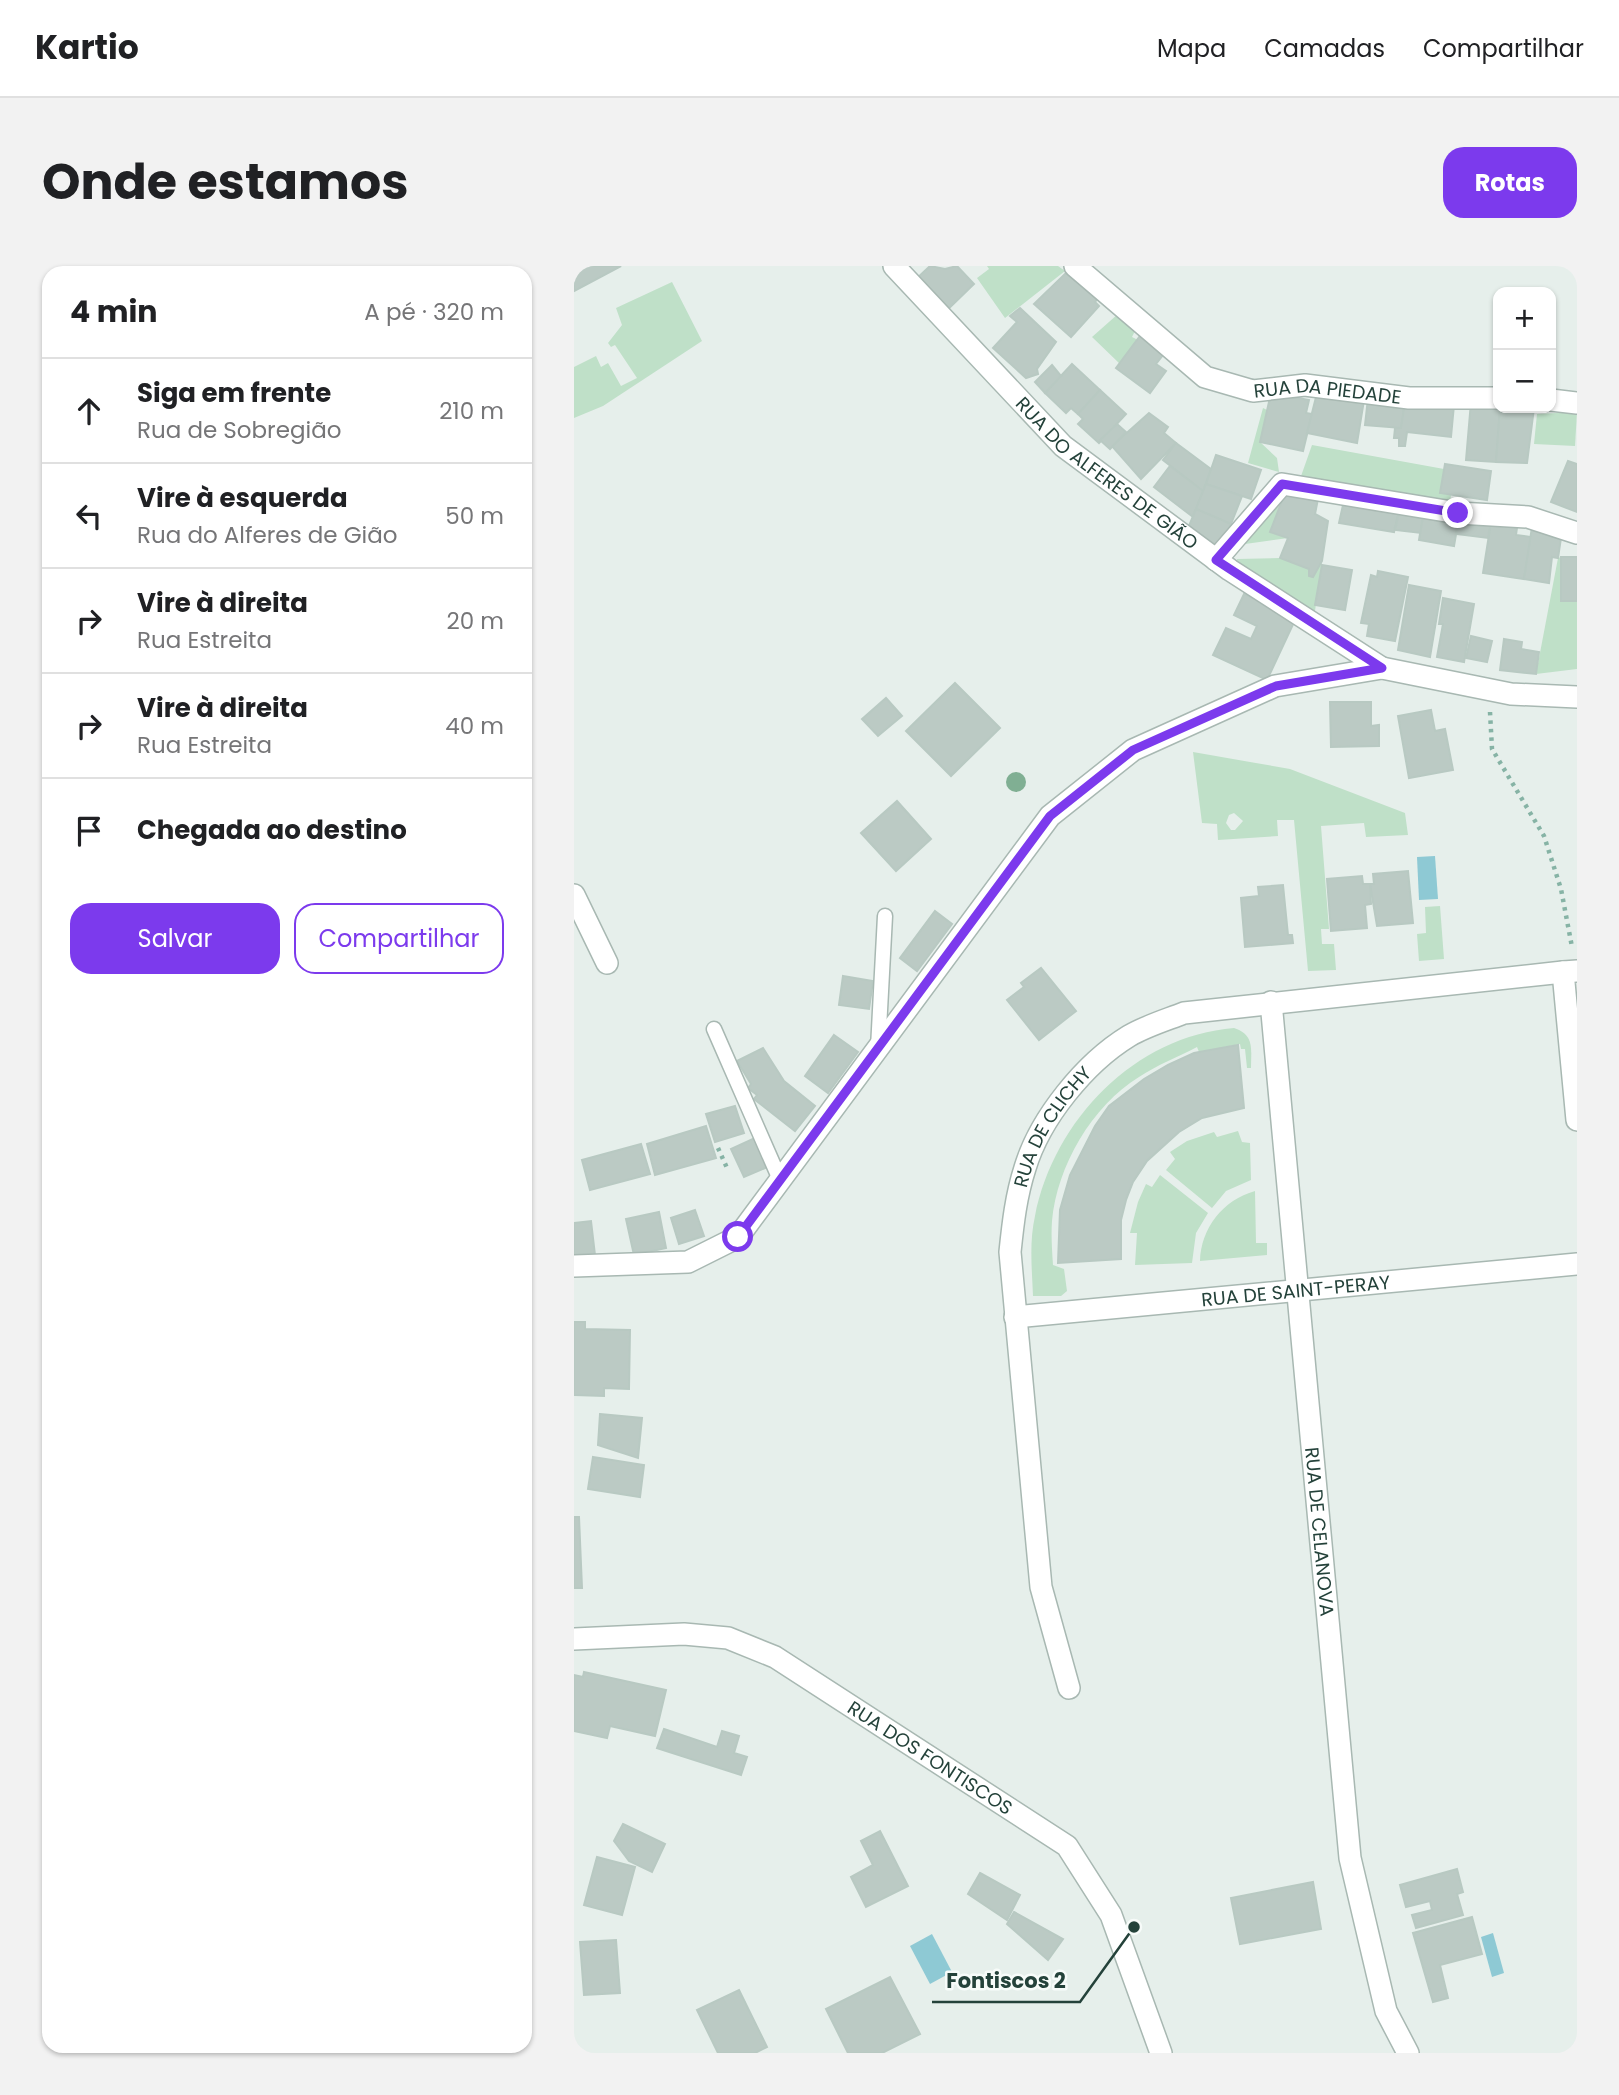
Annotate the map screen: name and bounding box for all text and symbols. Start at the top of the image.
text: Kartio [35,24,139,71]
text: Mapa [1157,32,1226,65]
text: Camadas [1264,32,1385,65]
text: Compartilhar [1423,32,1584,65]
button: Rotas [1443,147,1577,218]
text: Onde estamos [42,148,409,216]
map controls [1493,287,1556,413]
button: + [1493,287,1556,350]
text: 4 min [70,290,158,333]
text: A pé · 320 m [364,296,504,328]
button: − [1493,350,1556,413]
street label: RUA DA PIEDADE [1252,372,1403,411]
text: Siga em frente [137,375,331,411]
street label: RUA DO ALFERES DE GIÃO [1009,391,1204,556]
icon: ahead [70,392,108,430]
text: 210 m [439,395,504,427]
text: Rua de Sobregião [137,414,341,446]
text: Vire à esquerda [137,480,348,516]
icon: left [70,497,108,535]
route end [1442,497,1473,528]
text: 50 m [445,500,504,532]
text: Rua do Alferes de Gião [137,519,398,551]
text: Vire à direita [137,585,308,621]
icon: right [70,602,108,640]
text: 20 m [446,605,504,637]
text: Rua Estreita [137,624,272,656]
text: Vire à direita [137,690,308,726]
icon: right [70,707,108,745]
text: 40 m [445,710,504,742]
text: Rua Estreita [137,729,272,761]
icon: arrive [70,812,108,850]
text: Chegada ao destino [137,812,407,848]
button: Salvar [70,903,280,974]
button: Compartilhar [294,903,504,974]
street label: RUA DE CLICHY [1007,1060,1098,1190]
route start [722,1221,753,1252]
street label: RUA DE SAINT-PERAY [1200,1269,1391,1313]
street label: RUA DE CELANOVA [1298,1446,1341,1618]
street label: RUA DOS FONTISCOS [842,1695,1018,1821]
callout: Fontiscos 2 [932,1960,1080,2002]
text: Fontiscos 2 [946,1966,1066,1995]

